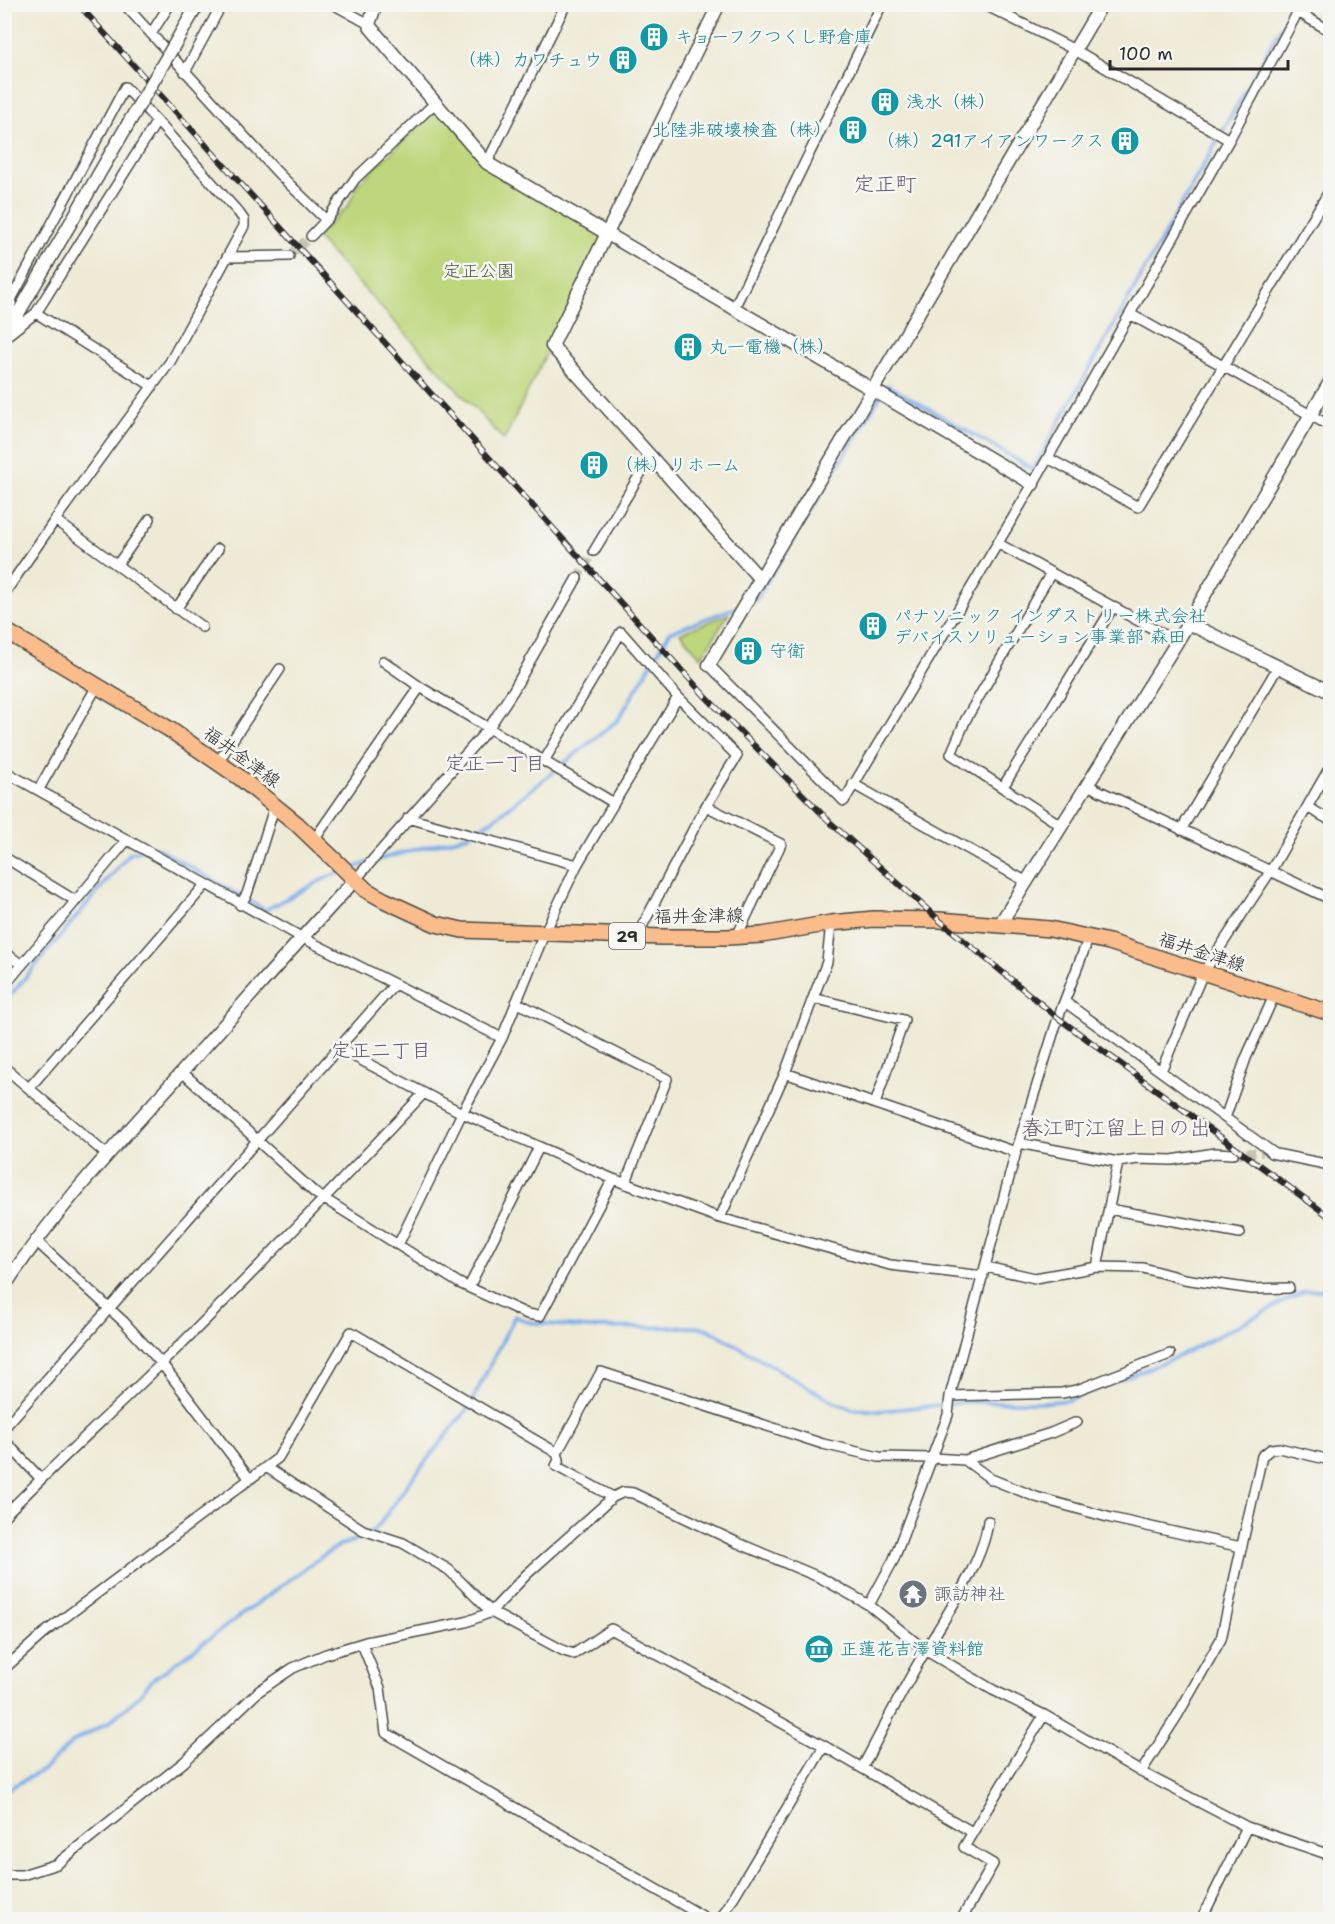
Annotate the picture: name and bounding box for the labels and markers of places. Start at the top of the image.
building icon: キョーフクつくし野倉庫 [638,21,670,53]
place label: キョーフクつくし野倉庫 [675,25,872,49]
building icon: （株）カワチュウ [607,44,639,76]
place label: （株）カワチュウ [458,48,602,72]
building icon: 浅水（株） [869,86,901,118]
place label: 浅水（株） [906,90,996,114]
building icon: 北陸非破壊検査（株） [837,114,869,146]
place label: 北陸非破壊検査（株） [652,118,832,142]
building icon: （株）291アイアンワークス [1109,125,1141,157]
place label: （株）291アイアンワークス [876,129,1104,153]
building icon: 丸一電機（株） [672,331,704,363]
place label: 丸一電機（株） [709,335,835,359]
building icon: （株）リホーム [578,449,610,481]
place label: （株）リホーム [615,453,740,477]
place label: パナソニック インダストリー株式会社 デバイスソリューション事業部 森田 [894,604,1207,649]
building icon: パナソニック インダストリー株式会社 デバイスソリューション事業部 森田 [857,610,889,642]
building icon: 守衛 [732,635,764,667]
place label: 守衛 [769,639,805,663]
temple icon: 諏訪神社 [897,1578,929,1610]
place label: 諏訪神社 [934,1582,1006,1606]
museum icon: 正蓮花吉澤資料館 [803,1633,835,1665]
place label: 正蓮花吉澤資料館 [840,1637,984,1661]

